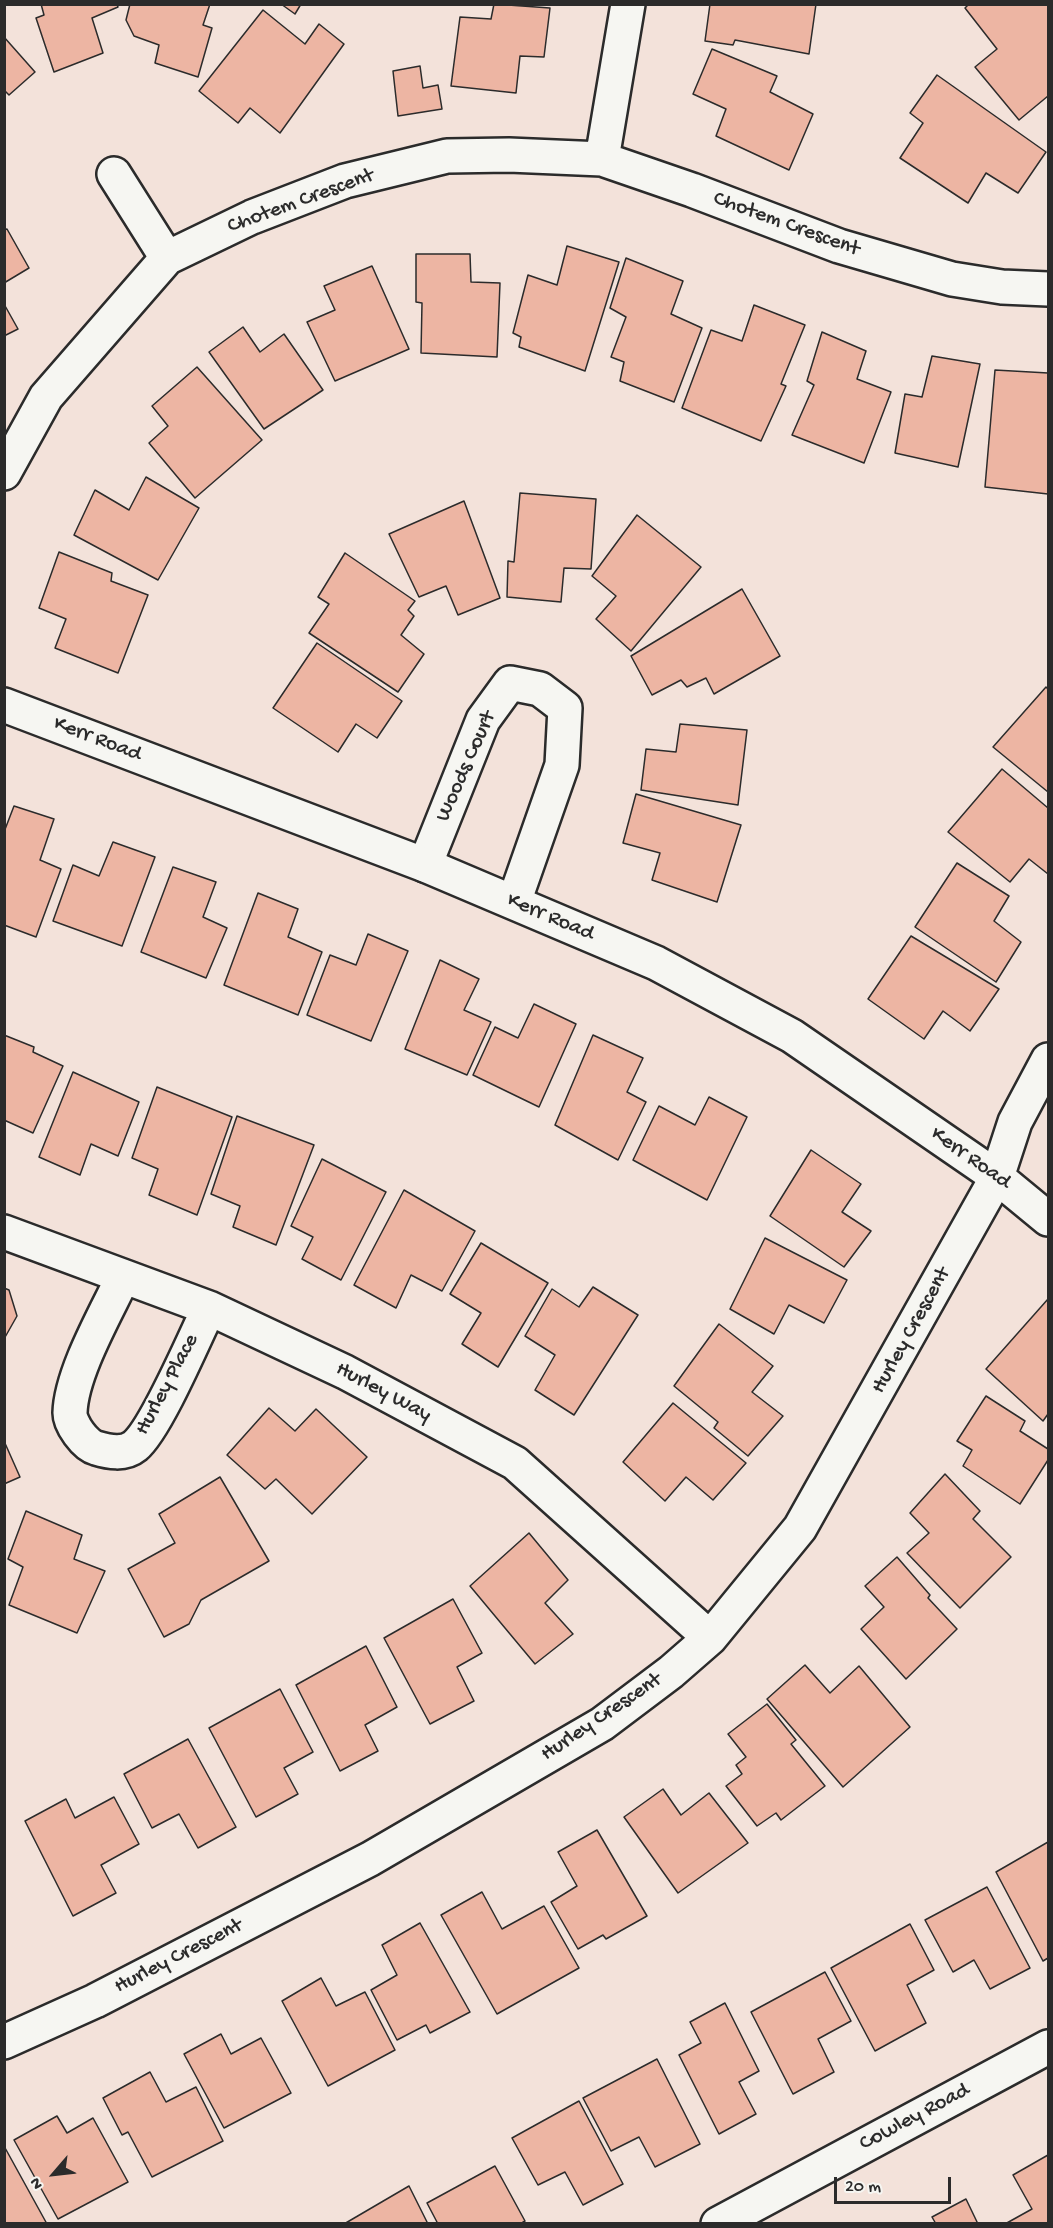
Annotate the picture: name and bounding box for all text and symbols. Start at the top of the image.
street label: Chotem Crescent [224,163,378,241]
street label: Chotem Crescent [709,186,863,264]
street label: Woods Court [431,708,503,826]
street label: Kerr Road [49,711,145,769]
street label: Kerr Road [502,888,598,948]
street label: Kerr Road [925,1122,1015,1196]
street label: Hurley Crescent [866,1263,958,1399]
street label: Hurley Place [130,1330,206,1440]
street label: Hurley Way [331,1357,435,1429]
street label: Hurley Crescent [536,1668,668,1768]
street label: Hurley Crescent [110,1913,248,2001]
street label: Cowley Road [856,2078,974,2158]
north arrow [24,2144,84,2204]
scale bar [837,2165,954,2203]
text: N [27,2174,49,2192]
text: 20 m [845,2177,881,2198]

